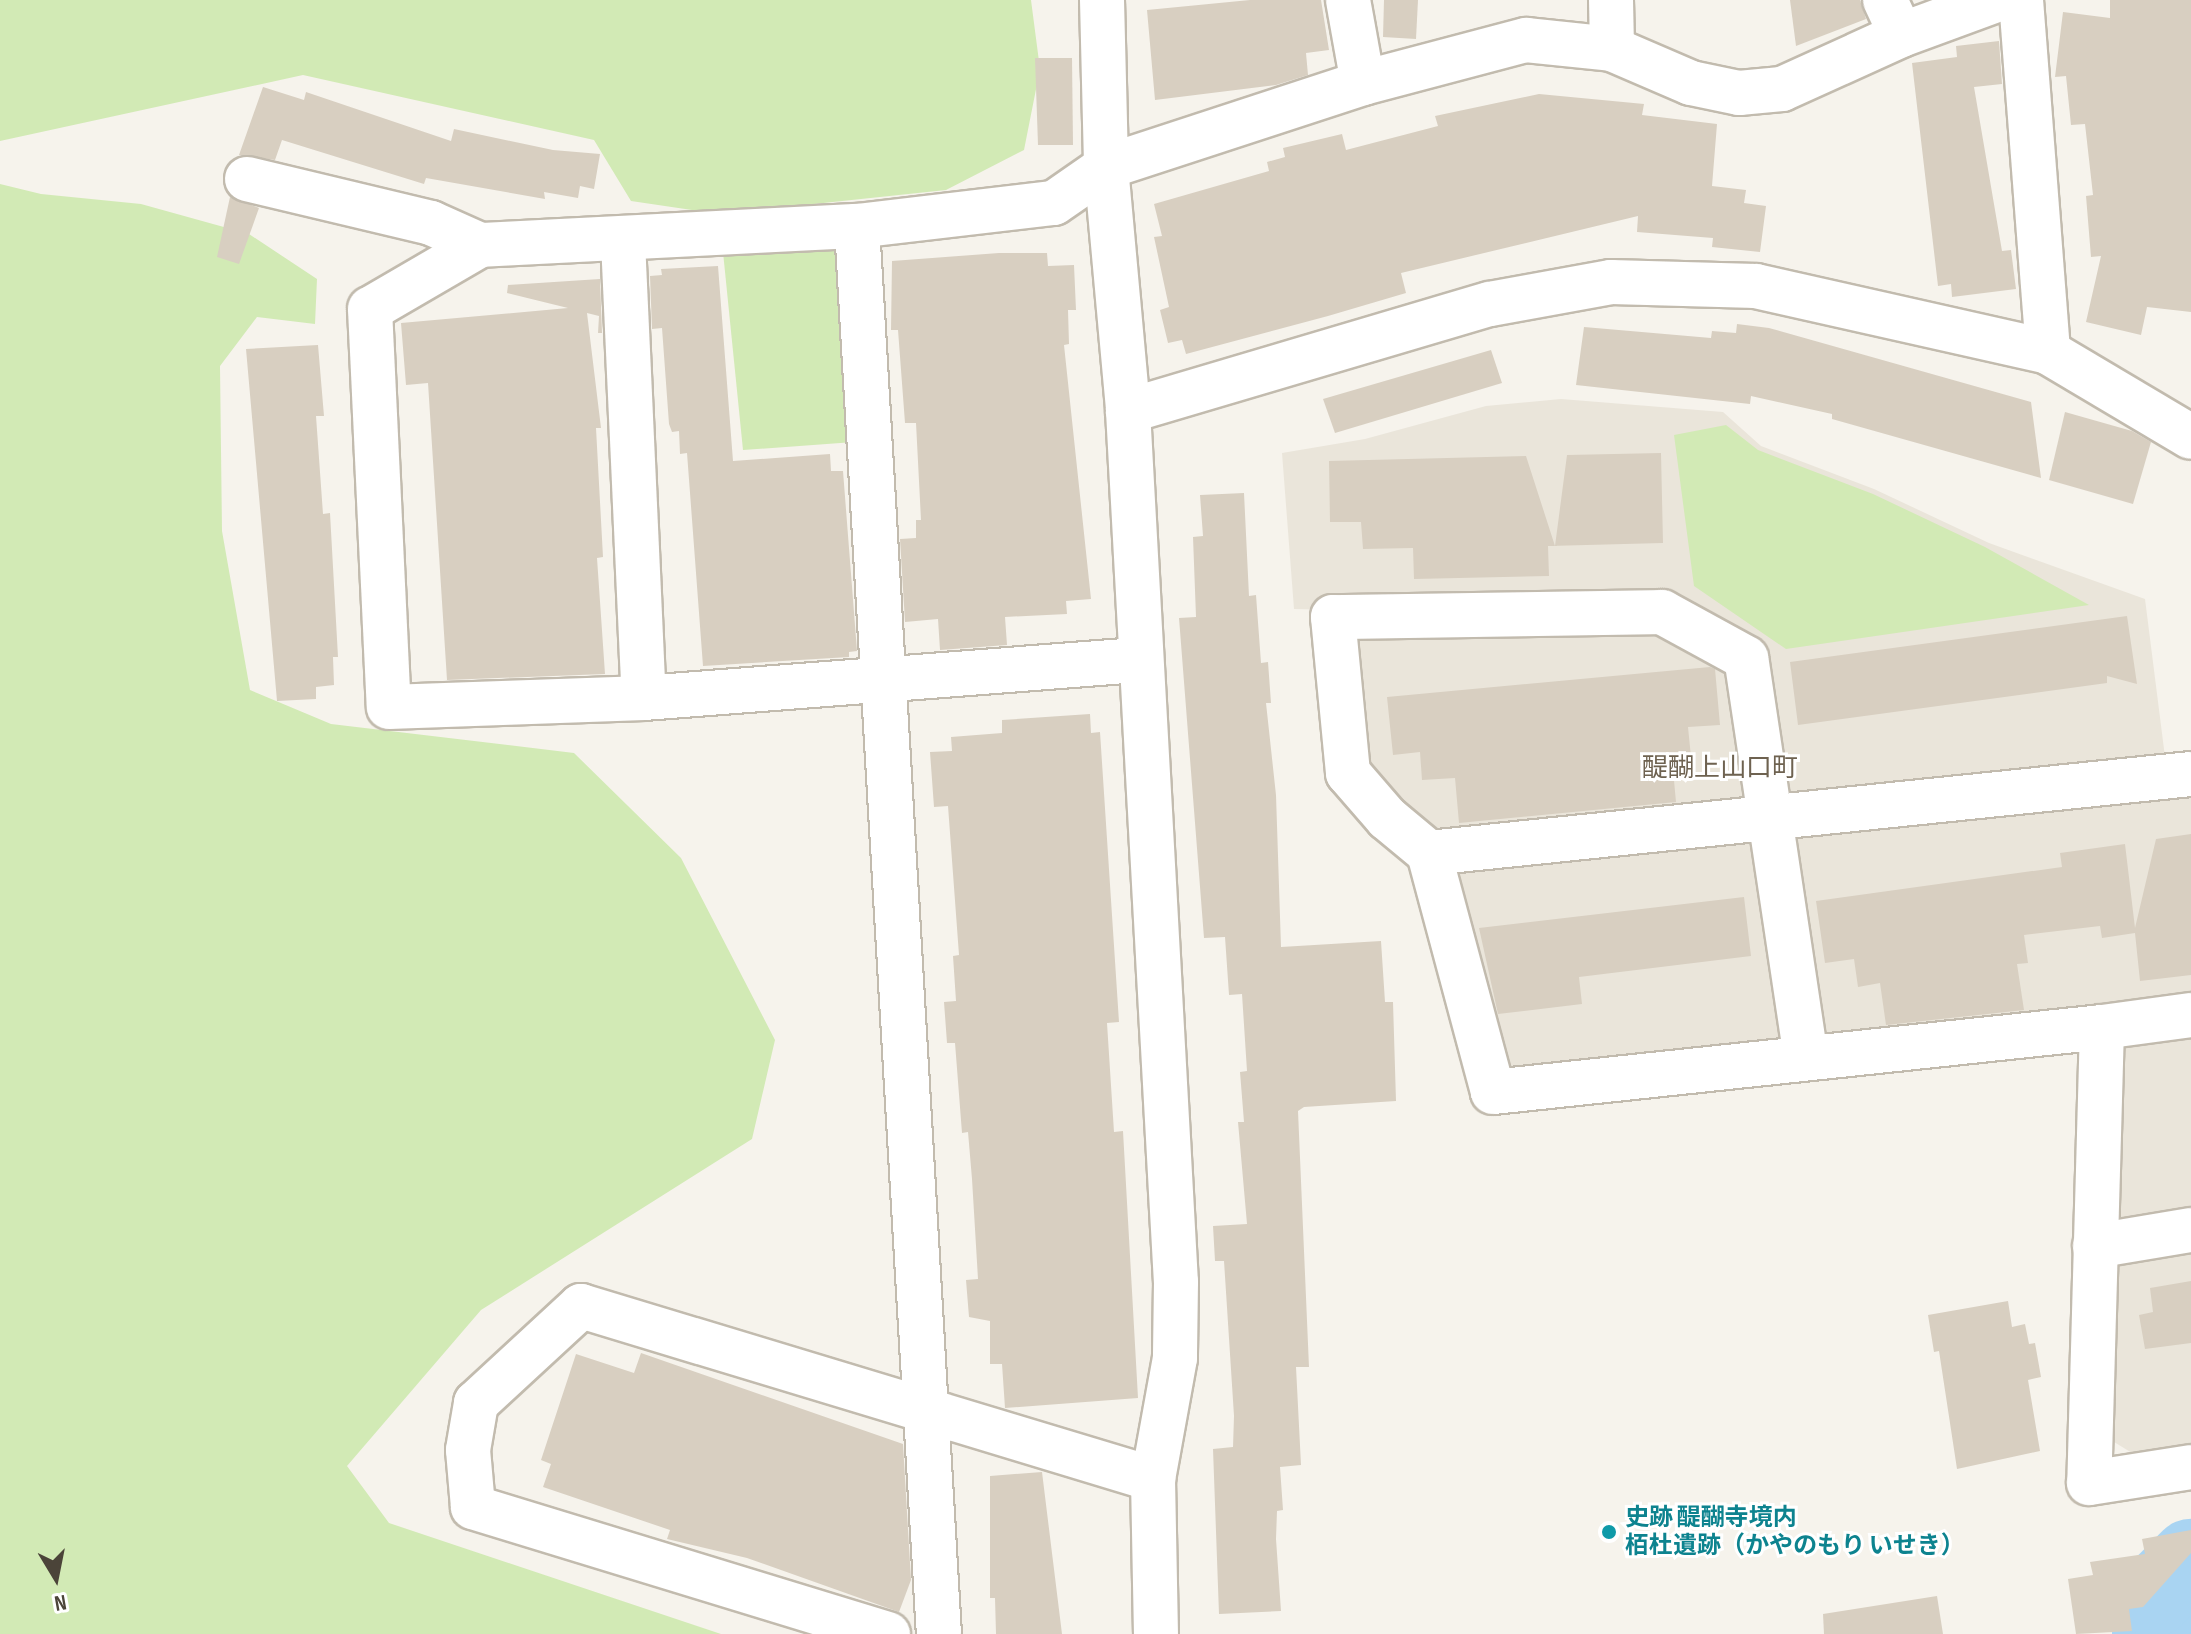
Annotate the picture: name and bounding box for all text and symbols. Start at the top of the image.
district label: 醍醐上山口町 [1642,753,1798,785]
place label: 史跡 醍醐寺境内 栢杜遺跡（かやのもり いせき） [1625,1504,1965,1560]
marker: 史跡 醍醐寺境内 栢杜遺跡（かやのもり いせき） [1600,1523,1618,1541]
north arrow [16,1538,96,1618]
text: N [52,1588,68,1616]

